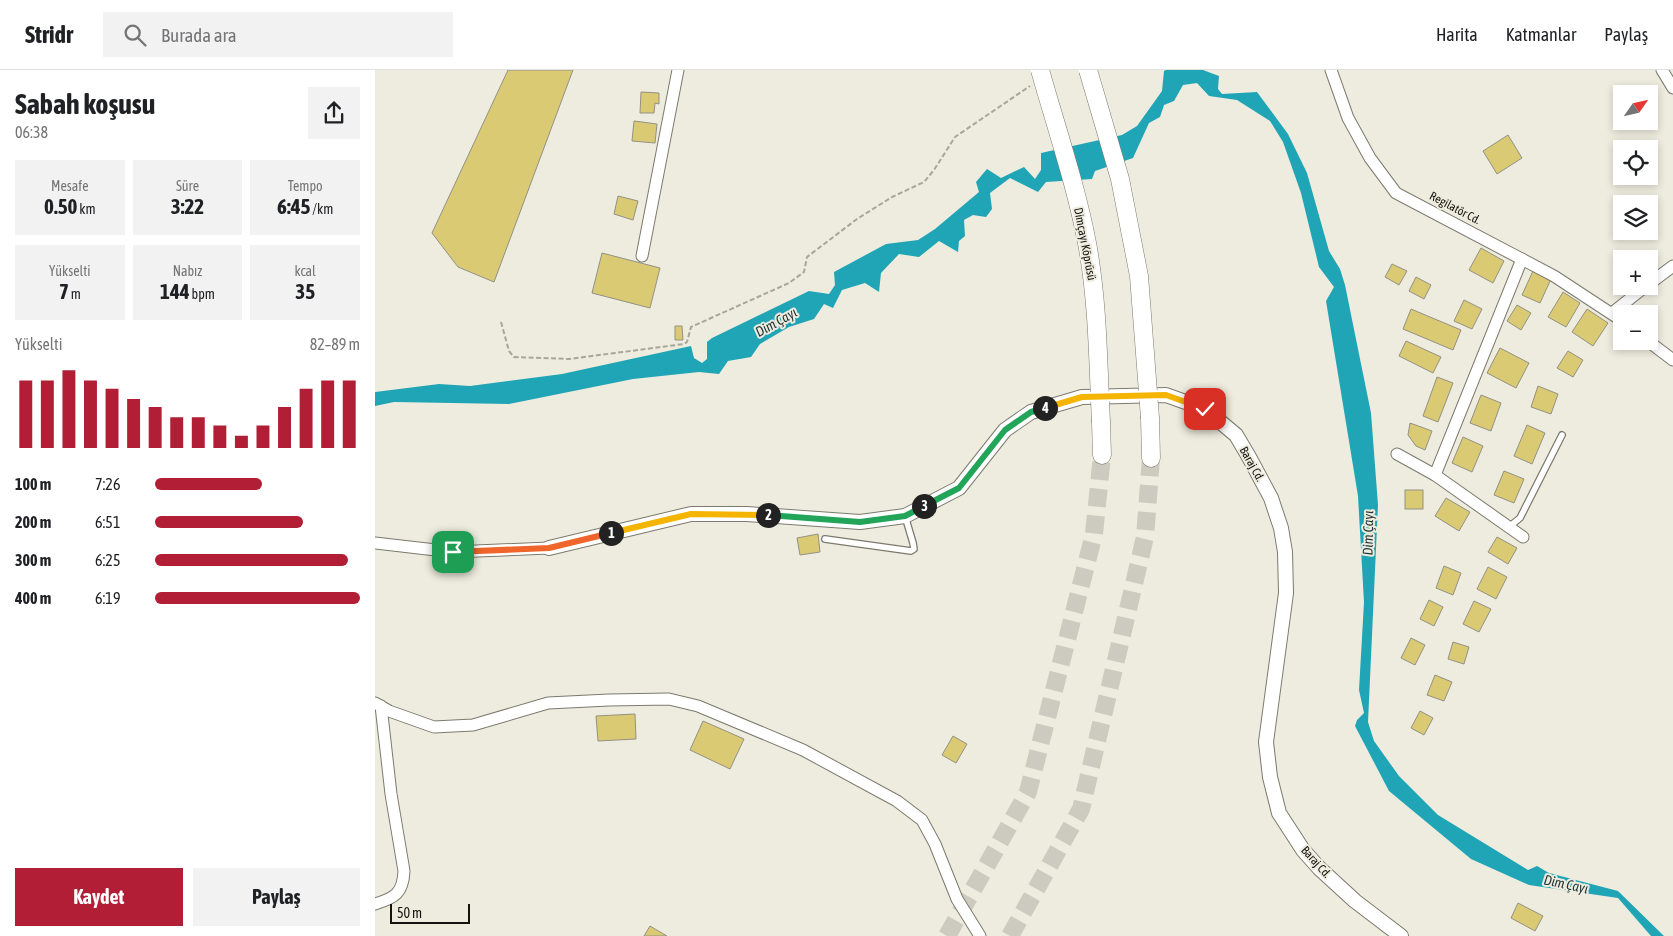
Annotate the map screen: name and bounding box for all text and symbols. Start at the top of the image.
search box [103,12,453,57]
text: Stridr [25,21,73,48]
icon: search [121,21,149,49]
text: Burada ara [161,24,237,46]
text: Harita [1436,24,1478,45]
text: Katmanlar [1506,24,1576,45]
text: Paylaş [1604,24,1648,45]
north arrow [1613,85,1657,130]
map controls [1613,85,1658,350]
button: share [308,87,360,139]
text: Sabah koşusu [15,88,155,120]
text: 06:38 [15,123,48,141]
button: locate [1613,140,1658,185]
text: Mesafe [51,178,89,194]
text: Süre [176,178,199,194]
text: Tempo [288,178,323,194]
street label: Regilatör Cd. [1427,189,1483,227]
text: 0.50 [44,194,77,218]
text: 3:22 [171,194,204,218]
text: 6:45 [277,194,310,218]
button: layers [1613,195,1658,240]
text: km [77,201,96,217]
text: /km [310,201,333,217]
street label: Dimçayı Köprüsü [1071,206,1099,282]
button: + [1613,250,1658,295]
text: Yükselti [49,263,91,279]
text: Nabız [173,263,202,279]
text: kcal [295,263,316,279]
text: 7 [59,279,69,303]
text: 144 [160,279,190,303]
text: 35 [295,279,315,303]
text: m [69,286,81,302]
text: bpm [190,286,215,302]
water label: Dim Çayı [753,304,799,340]
button: − [1613,305,1658,350]
text: Yükselti [15,335,62,353]
text: 82–89 m [310,335,360,353]
pin [1184,388,1226,430]
icon: check [1191,395,1219,423]
pin: 4 [1033,396,1057,420]
text: 4 [1042,400,1049,416]
street label: Baraj Cd. [1237,444,1267,484]
text: 100 m [15,475,51,493]
text: 7:26 [95,475,120,493]
pin: 3 [911,494,937,518]
text: 3 [921,498,928,514]
pin: 2 [755,502,781,528]
text: 2 [765,507,772,523]
water label: Dim Çayı [1360,510,1376,556]
text: 200 m [15,513,51,531]
text: 6:51 [95,513,120,531]
pin: 1 [599,520,623,546]
text: 1 [608,525,615,541]
pin [432,531,474,573]
icon: arrive [439,538,467,566]
text: 300 m [15,551,51,569]
text: 6:25 [95,551,120,569]
text: 400 m [15,589,51,607]
text: 6:19 [95,589,120,607]
street label: Baraj Cd. [1298,843,1334,881]
button: Kaydet [15,868,183,926]
button: Paylaş [193,868,360,926]
water label: Dim Çayı [1542,872,1590,896]
scale bar [390,901,470,924]
text: 50 m [397,905,422,921]

